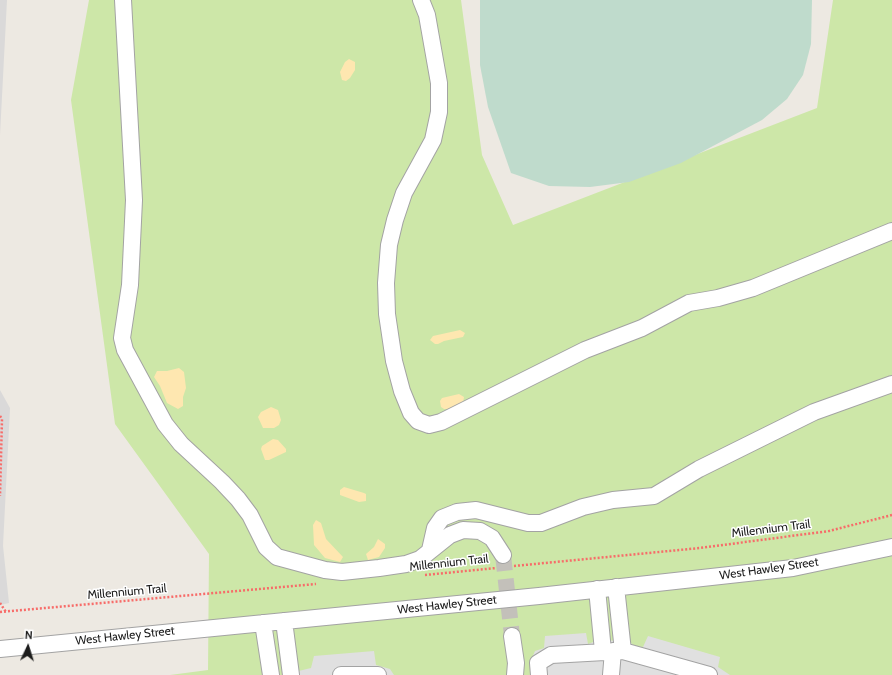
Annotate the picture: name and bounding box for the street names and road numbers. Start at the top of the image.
street label: Millennium Trail [731,517,811,541]
street label: Millennium Trail [409,552,489,574]
street label: West Hawley Street [719,555,819,583]
street label: Millennium Trail [87,581,167,603]
street label: West Hawley Street [397,593,497,617]
street label: West Hawley Street [75,624,175,648]

